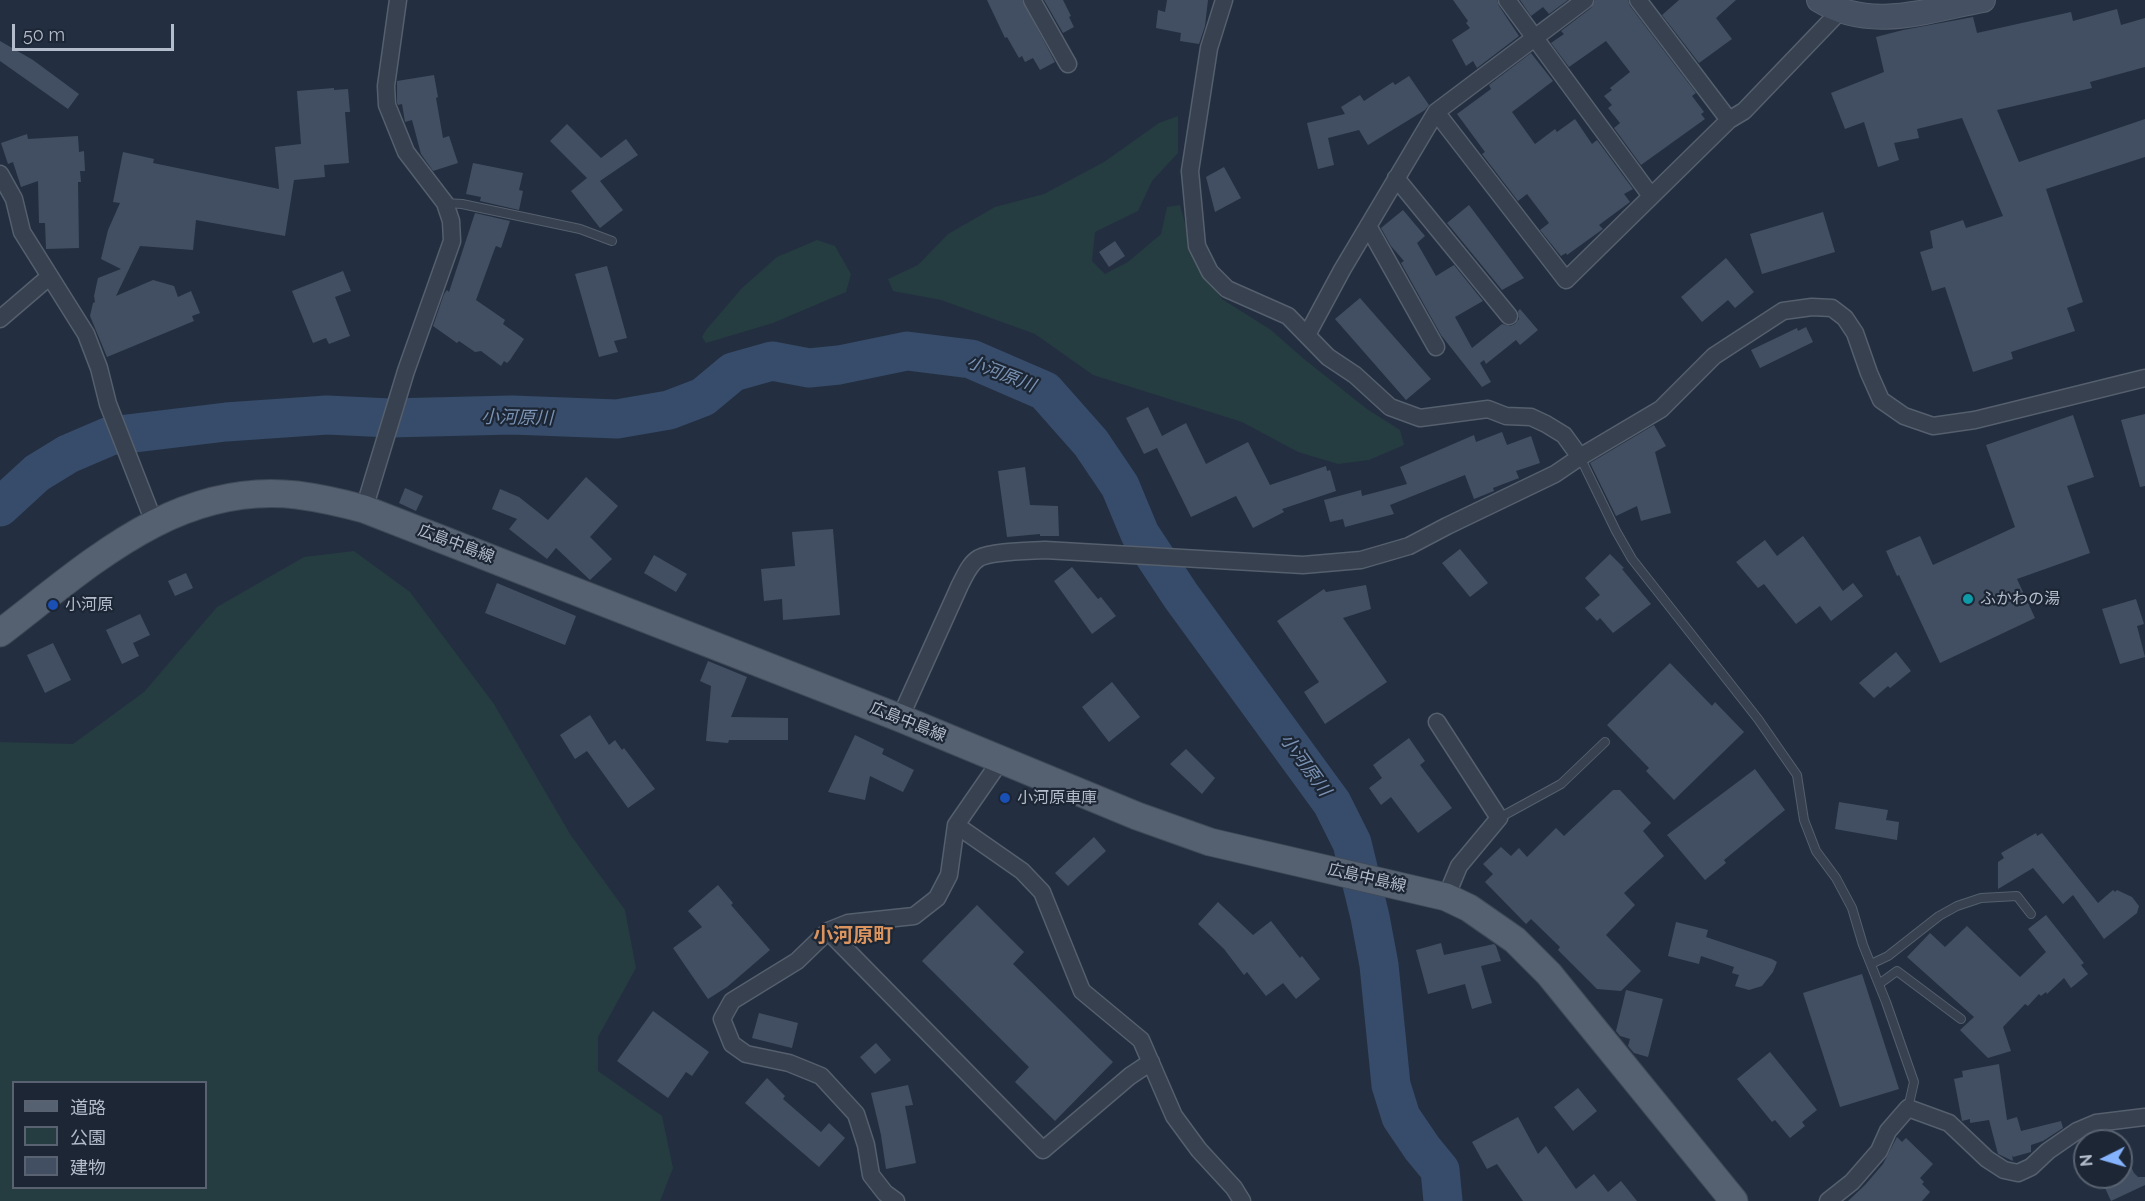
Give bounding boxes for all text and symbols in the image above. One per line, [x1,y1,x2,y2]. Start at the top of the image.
scale bar [15,12,177,50]
text: 50 m [23,24,65,45]
water label: 小河原川 [964,351,1038,397]
water label: 小河原川 [481,407,553,429]
street label: 広島中島線 [415,521,497,567]
place label: ふかわの湯 [1980,589,2060,609]
marker: ふかわの湯 [1961,592,1975,606]
place label: 小河原 [65,595,113,615]
marker: 小河原 [46,598,60,612]
street label: 広島中島線 [867,698,949,746]
water label: 小河原川 [1275,730,1335,800]
place label: 小河原車庫 [1017,788,1097,808]
marker: 小河原車庫 [998,791,1012,805]
street label: 広島中島線 [1326,860,1408,896]
district label: 小河原町 [813,924,893,948]
legend [12,1081,207,1189]
text: 道路 [70,1097,106,1118]
text: 公園 [70,1127,106,1148]
north arrow [2073,1129,2133,1189]
text: N [2077,1154,2097,1167]
text: 建物 [70,1157,106,1178]

